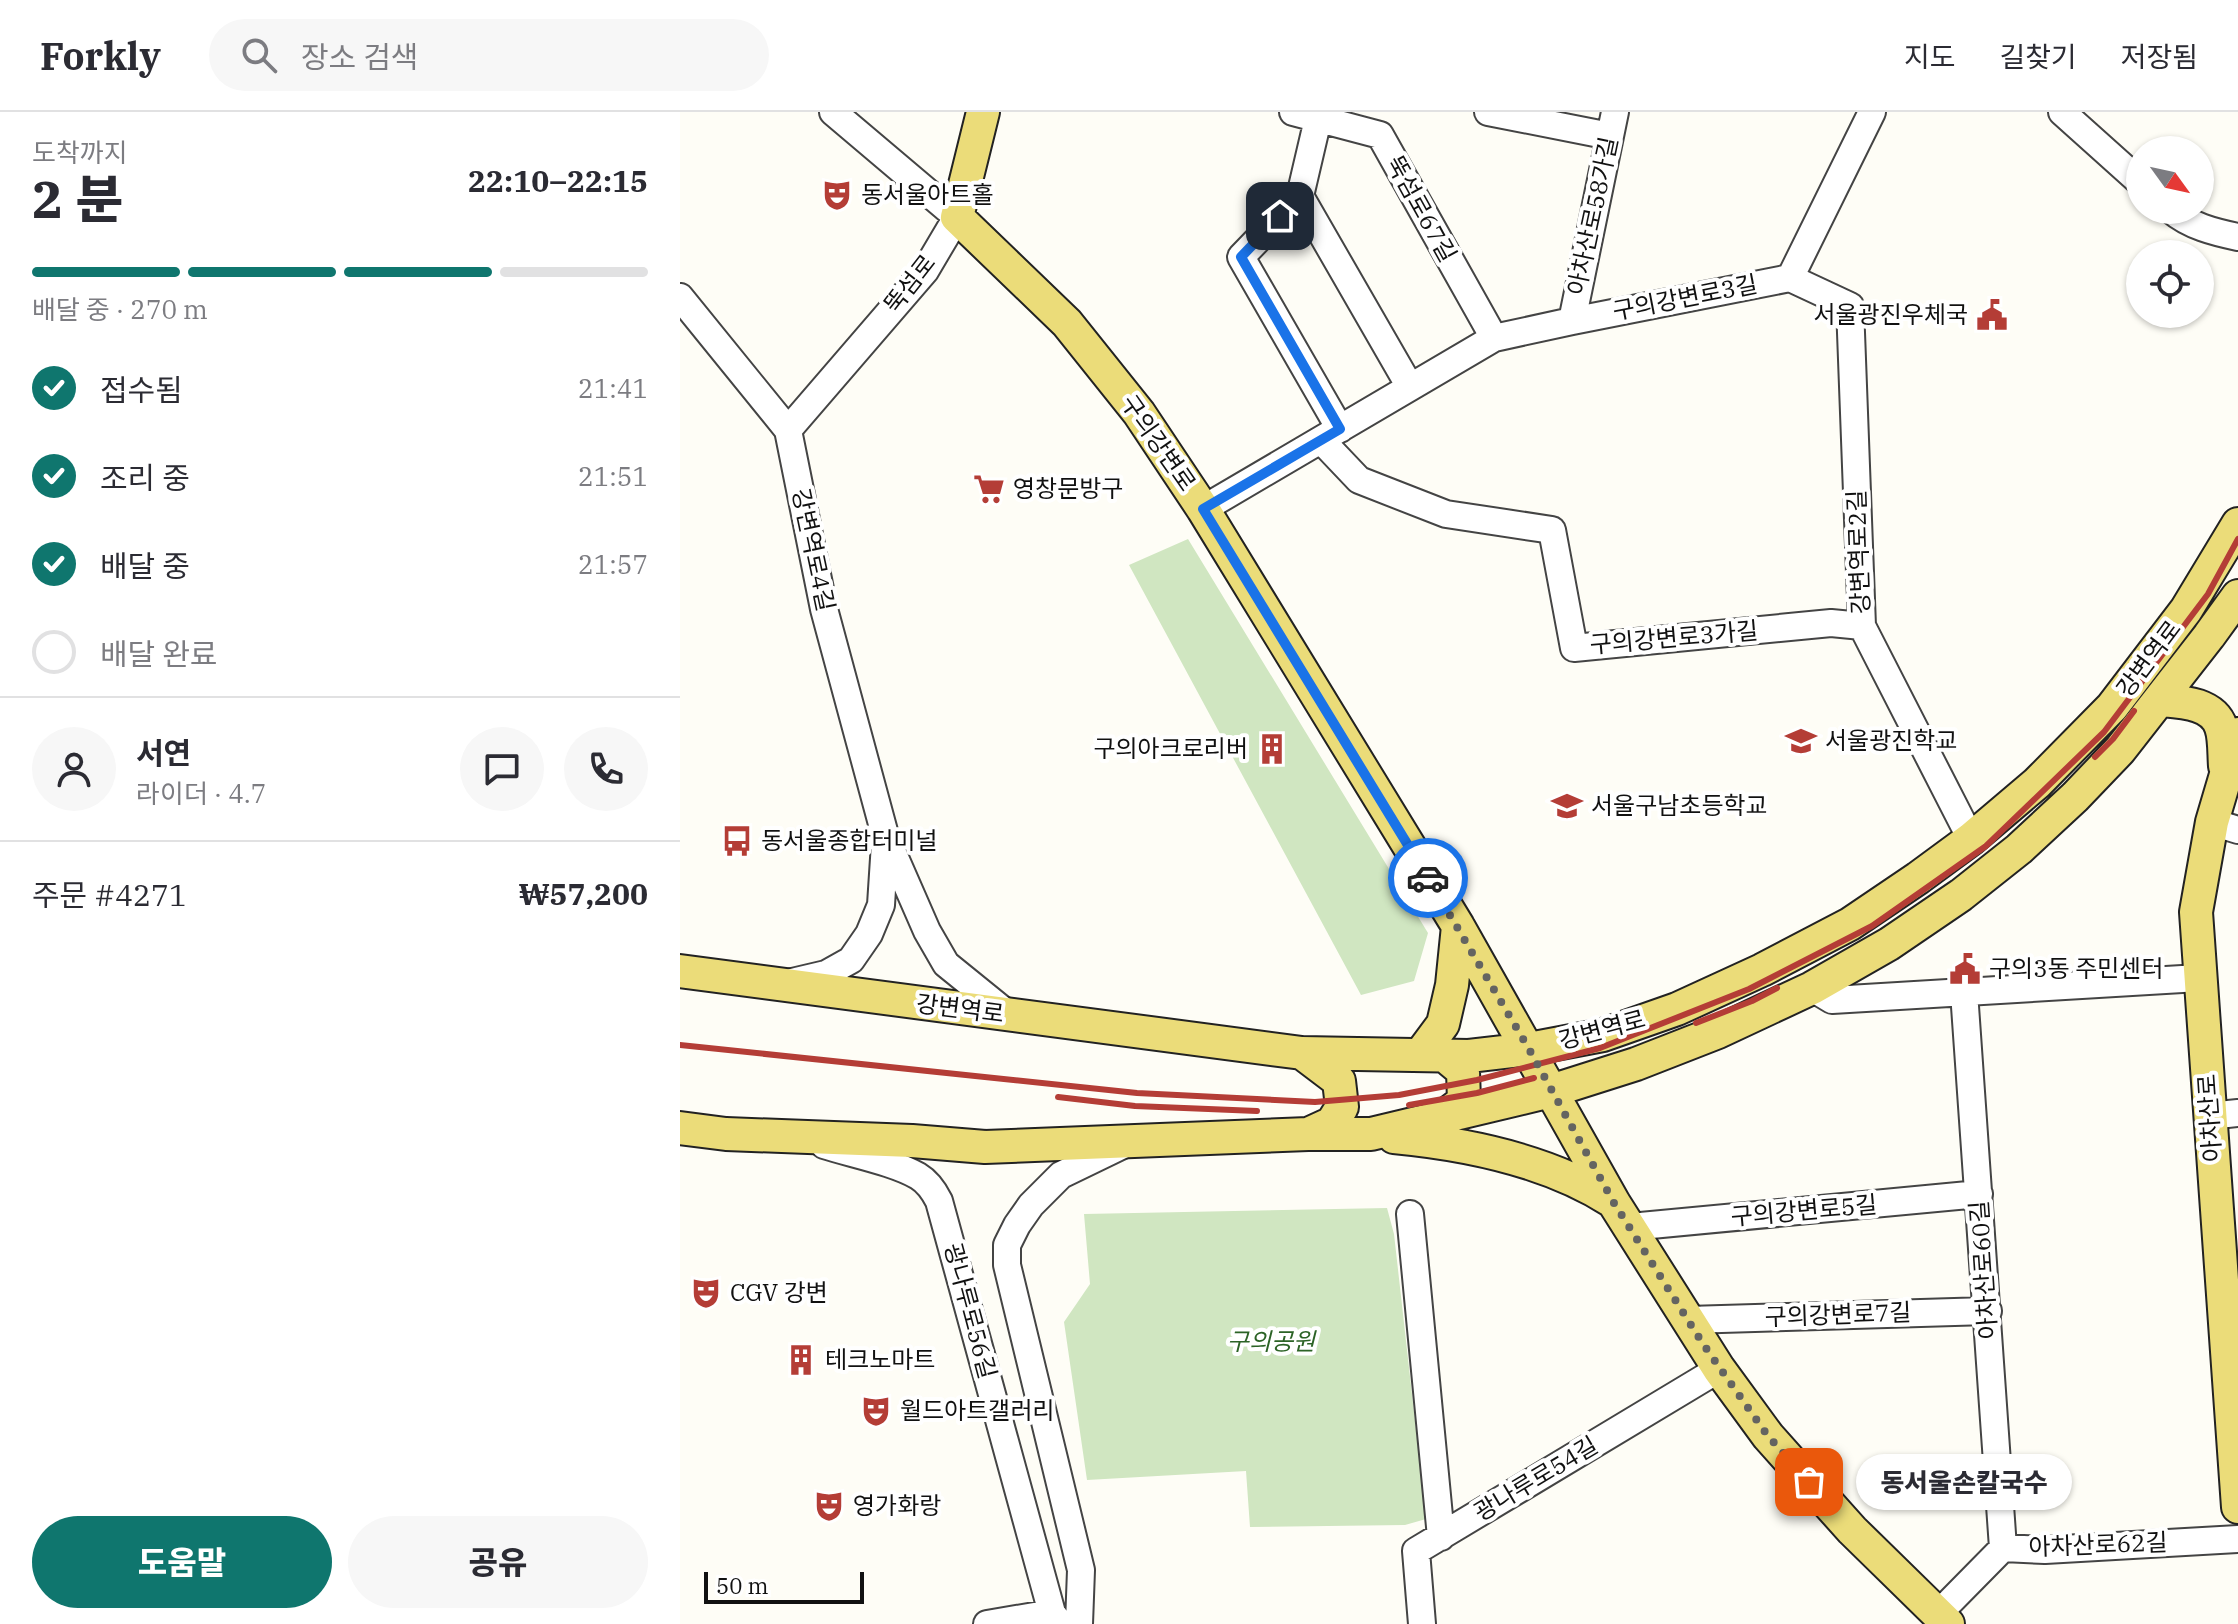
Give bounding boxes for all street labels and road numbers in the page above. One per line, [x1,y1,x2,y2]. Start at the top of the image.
street label: 아차산로58가길 [1560,134,1624,298]
street label: 뚝섬로67길 [1379,150,1464,267]
street label: 뚝섬로 [876,247,942,319]
street label: 구의강변로3길 [1610,267,1760,327]
street label: 구의강변로 [1114,388,1204,497]
street label: 강변역로4길 [785,485,843,614]
street label: 강변역로2길 [1840,489,1876,615]
street label: 강변역로 [2109,613,2188,703]
street label: 구의강변로3가길 [1588,614,1759,660]
street label: 강변역로 [914,987,1006,1029]
street label: 강변역로 [1555,1002,1649,1056]
street label: 아차산로 [2190,1073,2228,1163]
street label: 구의강변로5길 [1729,1188,1878,1232]
street label: 아차산로60길 [1962,1200,2004,1341]
street label: 광나루로56길 [937,1239,1004,1382]
street label: 구의강변로7길 [1764,1295,1912,1333]
street label: 광나루로54길 [1468,1429,1603,1528]
street label: 아차산로62길 [2028,1526,2168,1562]

